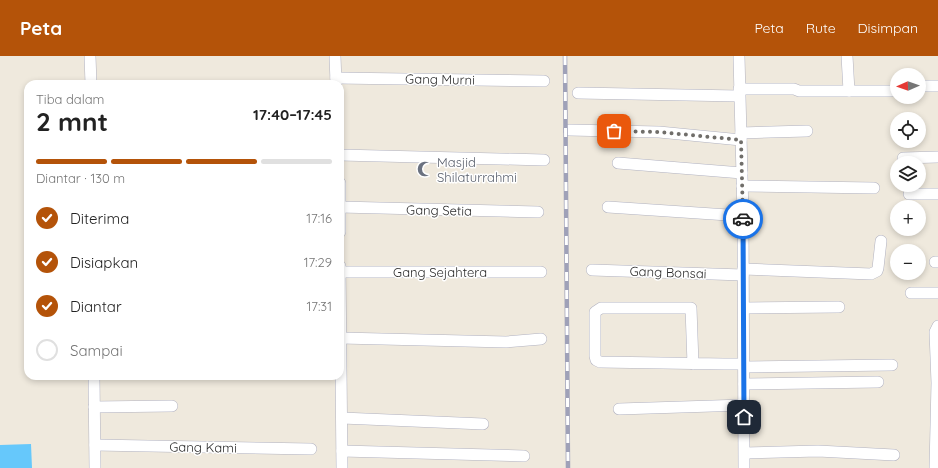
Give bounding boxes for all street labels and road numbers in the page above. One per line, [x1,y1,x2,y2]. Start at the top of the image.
street label: Gang Murni [405,70,475,88]
street label: Gang Setia [406,201,472,219]
street label: Gang Bonsai [629,263,707,281]
street label: Gang Sejahtera [393,264,487,280]
street label: Gang Kami [169,438,237,456]

